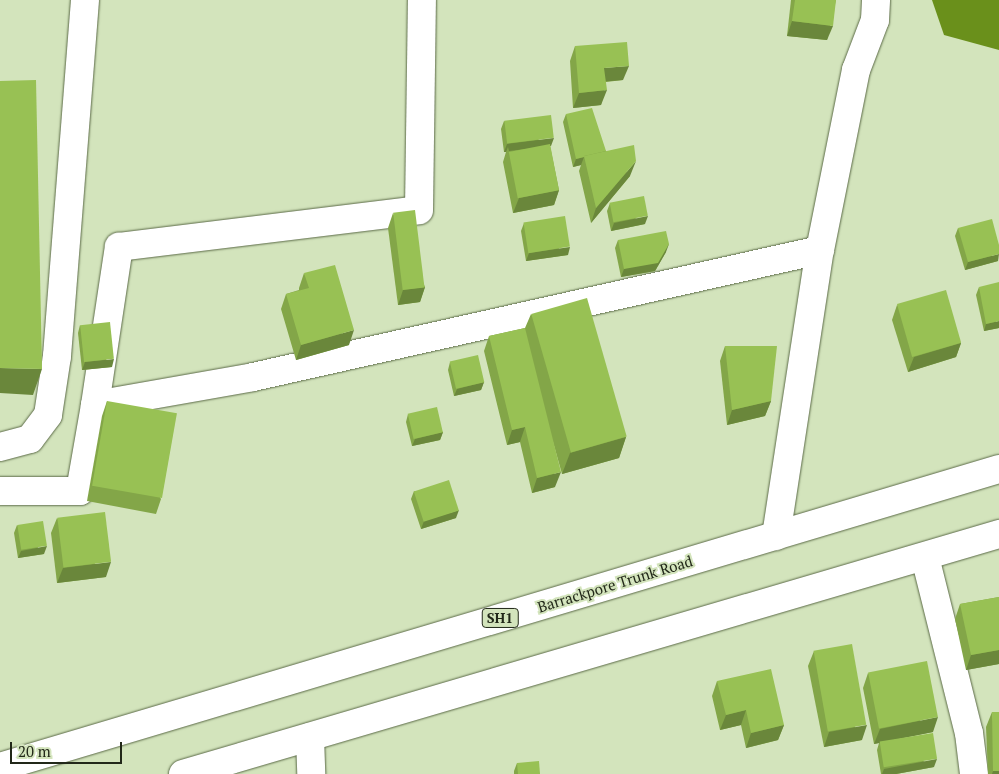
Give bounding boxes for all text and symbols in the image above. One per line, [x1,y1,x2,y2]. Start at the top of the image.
street label: Barrackpore Trunk Road [535,552,695,616]
road number: SH1 [481,606,519,630]
scale bar [12,732,125,764]
text: 20 m [18,741,51,761]

